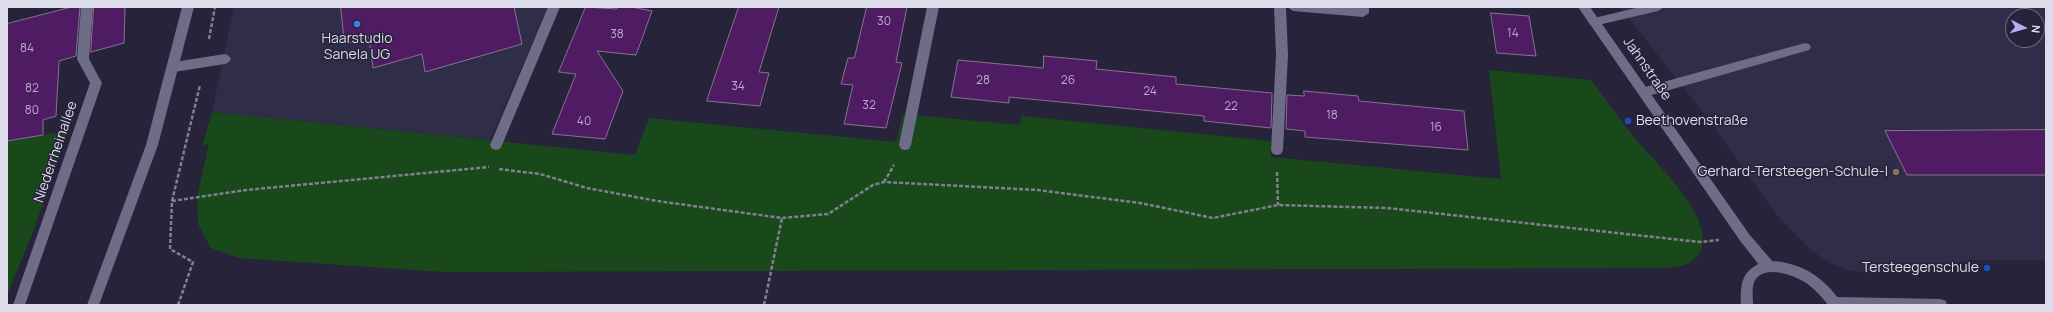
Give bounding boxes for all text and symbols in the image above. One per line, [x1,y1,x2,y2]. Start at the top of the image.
north arrow [2005,8,2045,48]
house number: 30 [877,15,891,29]
marker: Haarstudio Sanela UG [352,19,362,29]
text: N [2029,24,2044,34]
house number: 14 [1507,27,1519,41]
house number: 38 [610,28,624,42]
place label: Haarstudio Sanela UG [321,31,393,64]
street label: Jahnstraße [1619,34,1675,104]
house number: 84 [20,42,34,56]
house number: 28 [976,74,990,88]
house number: 26 [1061,74,1075,88]
house number: 34 [731,80,745,94]
house number: 82 [25,82,39,96]
house number: 24 [1143,85,1157,99]
street label: Niederrheinallee [31,99,81,205]
house number: 32 [862,99,876,113]
house number: 22 [1224,100,1238,114]
house number: 80 [25,104,39,118]
house number: 18 [1326,109,1338,123]
place label: Beethovenstraße [1636,113,1748,129]
house number: 40 [577,115,591,129]
marker: Beethovenstraße [1623,116,1633,126]
house number: 16 [1430,121,1442,135]
place label: Gerhard-Tersteegen-Schule-I [1698,164,1888,180]
marker: Gerhard-Tersteegen-Schule-I [1891,167,1901,177]
place label: Tersteegenschule [1862,260,1979,276]
marker: Tersteegenschule [1982,263,1992,273]

